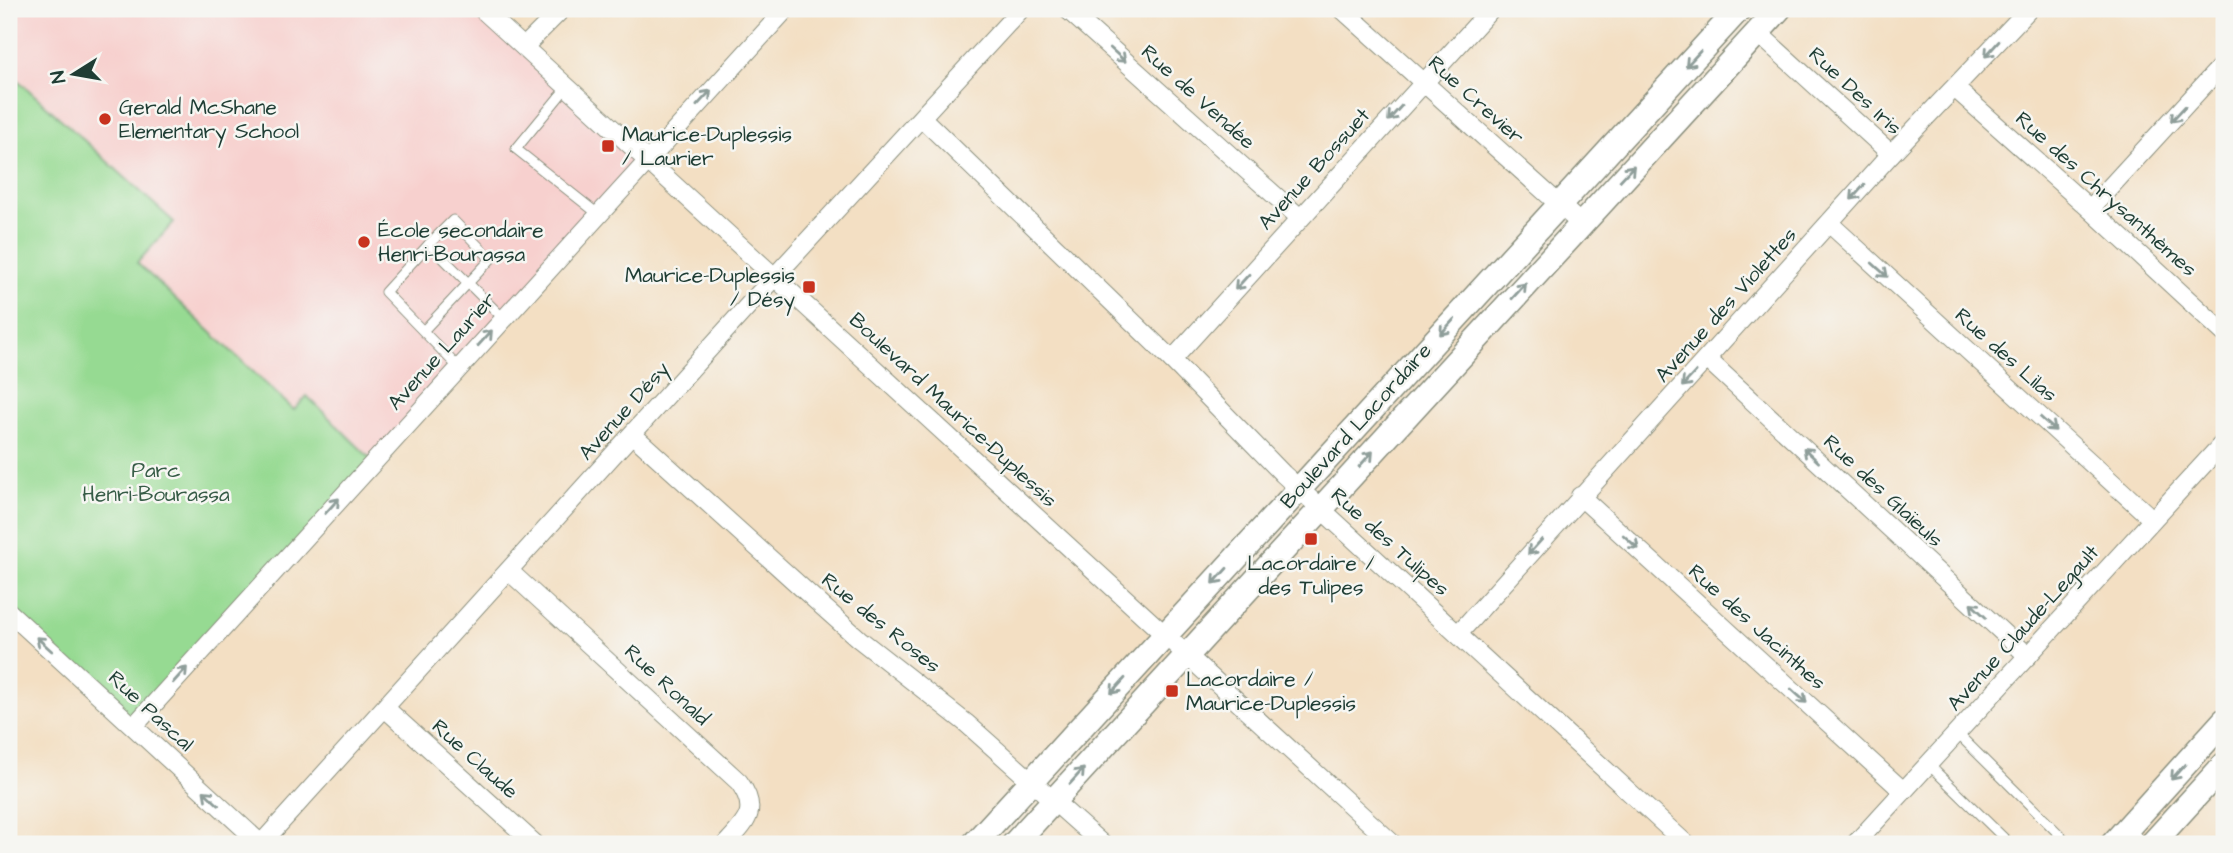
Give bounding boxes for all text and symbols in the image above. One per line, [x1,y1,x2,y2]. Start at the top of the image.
north arrow [38,38,108,108]
street label: Rue de Vendée [1135,38,1261,156]
street label: Rue Des Iris [1802,40,1908,142]
one-way arrow [1984,40,2001,57]
one-way arrow [1109,46,1126,63]
street label: Rue Crevier [1422,49,1531,151]
one-way arrow [1684,50,1701,67]
text: N [44,68,73,85]
one-way arrow [696,90,713,107]
place label: Gerald McShane Elementary School [119,93,299,148]
street label: Avenue Bossuet [1251,101,1377,236]
one-way arrow [1387,104,1403,122]
street label: Rue des Chrysanthèmes [2008,105,2203,285]
one-way arrow [2170,105,2186,123]
marker: Gerald McShane Elementary School [97,111,113,127]
place label: Maurice-Duplessis / Laurier [622,120,792,173]
marker: Maurice-Duplessis / Laurier [600,138,616,154]
one-way arrow [1619,165,1636,182]
one-way arrow [1850,183,1866,201]
place label: École secondaire Henri-Bourassa [378,216,544,269]
street label: Avenue des Violettes [1649,221,1803,389]
marker: École secondaire Henri-Bourassa [356,234,372,250]
place label: Maurice-Duplessis / Désy [625,261,795,316]
one-way arrow [1871,262,1889,278]
one-way arrow [1234,273,1250,291]
marker: Maurice-Duplessis / Désy [801,279,817,295]
one-way arrow [1511,283,1528,300]
street label: Avenue Laurier [381,285,503,417]
street label: Rue des Lilas [1948,301,2064,409]
street label: Boulevard Maurice-Duplessis [842,306,1063,515]
one-way arrow [1438,318,1455,335]
one-way arrow [477,329,493,347]
street label: Boulevard Lacordaire [1274,337,1438,515]
street label: Avenue Désy [572,355,678,468]
one-way arrow [1681,370,1697,388]
one-way arrow [2039,415,2056,432]
street label: Rue des Glaïeuls [1817,428,1949,554]
one-way arrow [1803,447,1820,464]
one-way arrow [1358,450,1374,468]
park label: Parc Henri-Bourassa [82,456,230,509]
street label: Rue des Tulipes [1324,481,1456,604]
one-way arrow [324,497,340,515]
marker: Lacordaire / des Tulipes [1303,531,1319,547]
one-way arrow [1622,534,1640,550]
one-way arrow [1528,537,1544,555]
street label: Avenue Claude-Legault [1940,538,2107,719]
place label: Lacordaire / des Tulipes [1247,549,1375,603]
street label: Rue des Jacinthes [1682,557,1832,697]
street label: Rue des Roses [815,566,947,680]
one-way arrow [1212,567,1228,585]
one-way arrow [1970,601,1987,618]
one-way arrow [35,636,53,652]
street label: Rue Ronald [618,638,716,732]
street label: Rue Pascal [102,664,200,758]
place label: Lacordaire / Maurice-Duplessis [1186,665,1356,719]
one-way arrow [171,667,188,684]
one-way arrow [1110,677,1127,694]
marker: Lacordaire / Maurice-Duplessis [1164,683,1180,699]
one-way arrow [1789,687,1807,703]
street label: Rue Claude [426,712,524,806]
one-way arrow [2170,763,2187,780]
one-way arrow [1069,767,1085,785]
one-way arrow [203,789,220,806]

